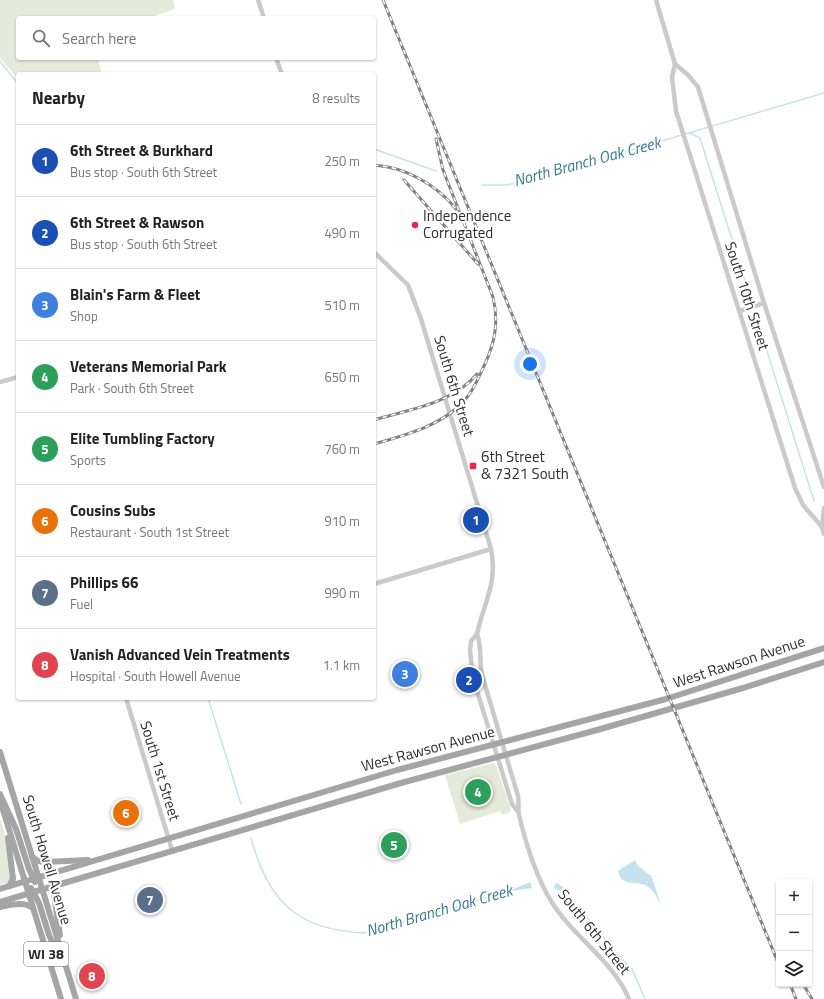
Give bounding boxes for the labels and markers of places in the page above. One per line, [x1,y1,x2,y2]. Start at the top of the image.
place label: Independence Corrugated [423,204,511,244]
marker: Independence Corrugated [410,220,420,230]
place label: 6th Street & 7321 South [481,445,569,485]
marker: 6th Street & 7321 South [468,461,478,471]
pin: 1 [463,505,489,535]
pin: 3 [392,659,418,689]
pin: 2 [456,665,482,695]
pin: 4 [465,777,491,807]
pin: 6 [113,798,139,828]
pin: 5 [381,830,407,860]
pin: 7 [137,885,163,915]
pin: 8 [79,961,105,991]

